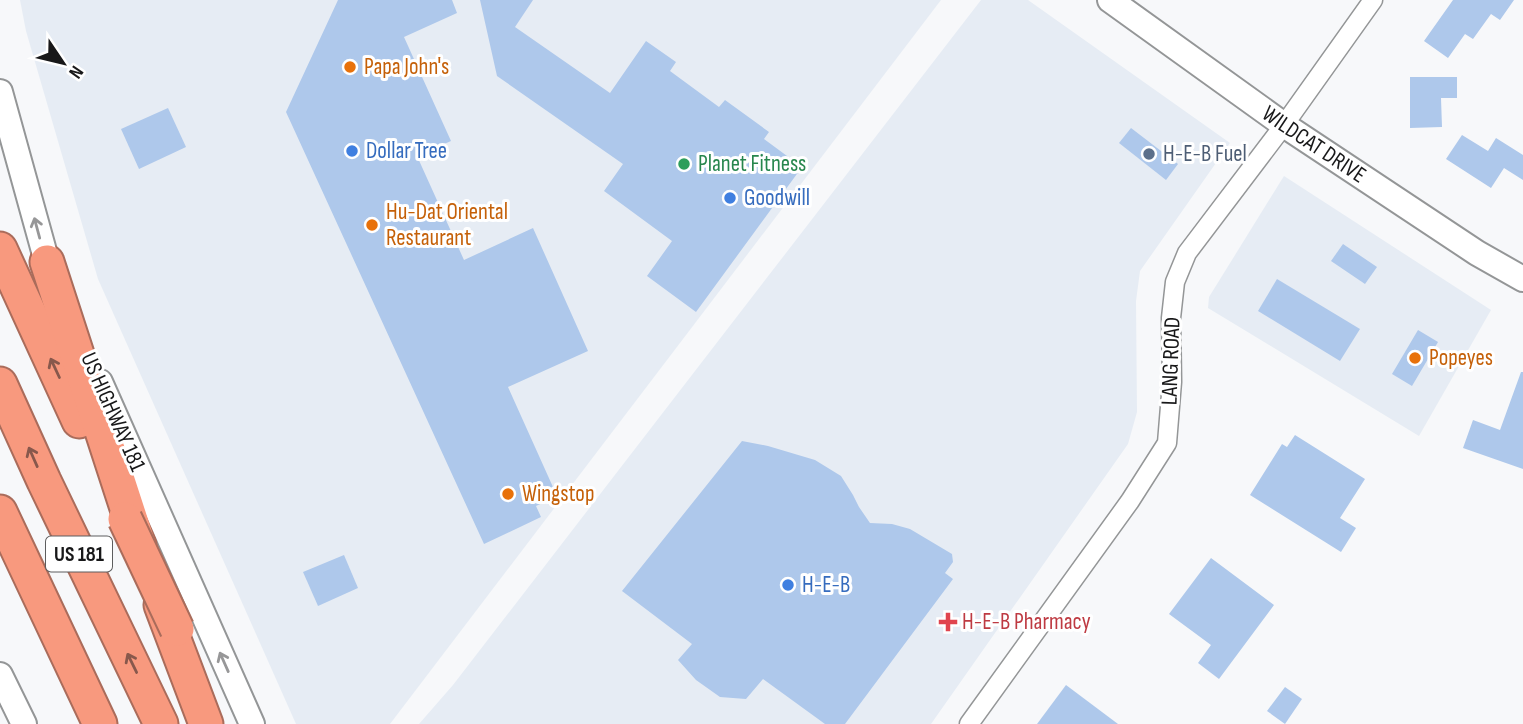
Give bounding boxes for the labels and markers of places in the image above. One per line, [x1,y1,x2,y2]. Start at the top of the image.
place label: Papa John's [364,53,449,81]
marker: Papa John's [342,59,358,75]
place label: Dollar Tree [366,137,447,165]
place label: H-E-B Fuel [1163,140,1247,168]
marker: Dollar Tree [344,143,360,159]
marker: H-E-B Fuel [1141,146,1157,162]
place label: Planet Fitness [698,150,806,178]
marker: Planet Fitness [676,156,692,172]
place label: Goodwill [744,184,810,212]
marker: Goodwill [722,190,738,206]
place label: Hu-Dat Oriental Restaurant [386,198,508,252]
marker: Hu-Dat Oriental Restaurant [364,217,380,233]
place label: Popeyes [1429,344,1493,372]
marker: Popeyes [1407,350,1423,366]
place label: Wingstop [522,480,594,508]
marker: Wingstop [500,486,516,502]
place label: H-E-B [802,571,850,599]
marker: H-E-B [780,577,796,593]
place label: H-E-B Pharmacy [962,608,1091,636]
marker: H-E-B Pharmacy [940,614,956,630]

